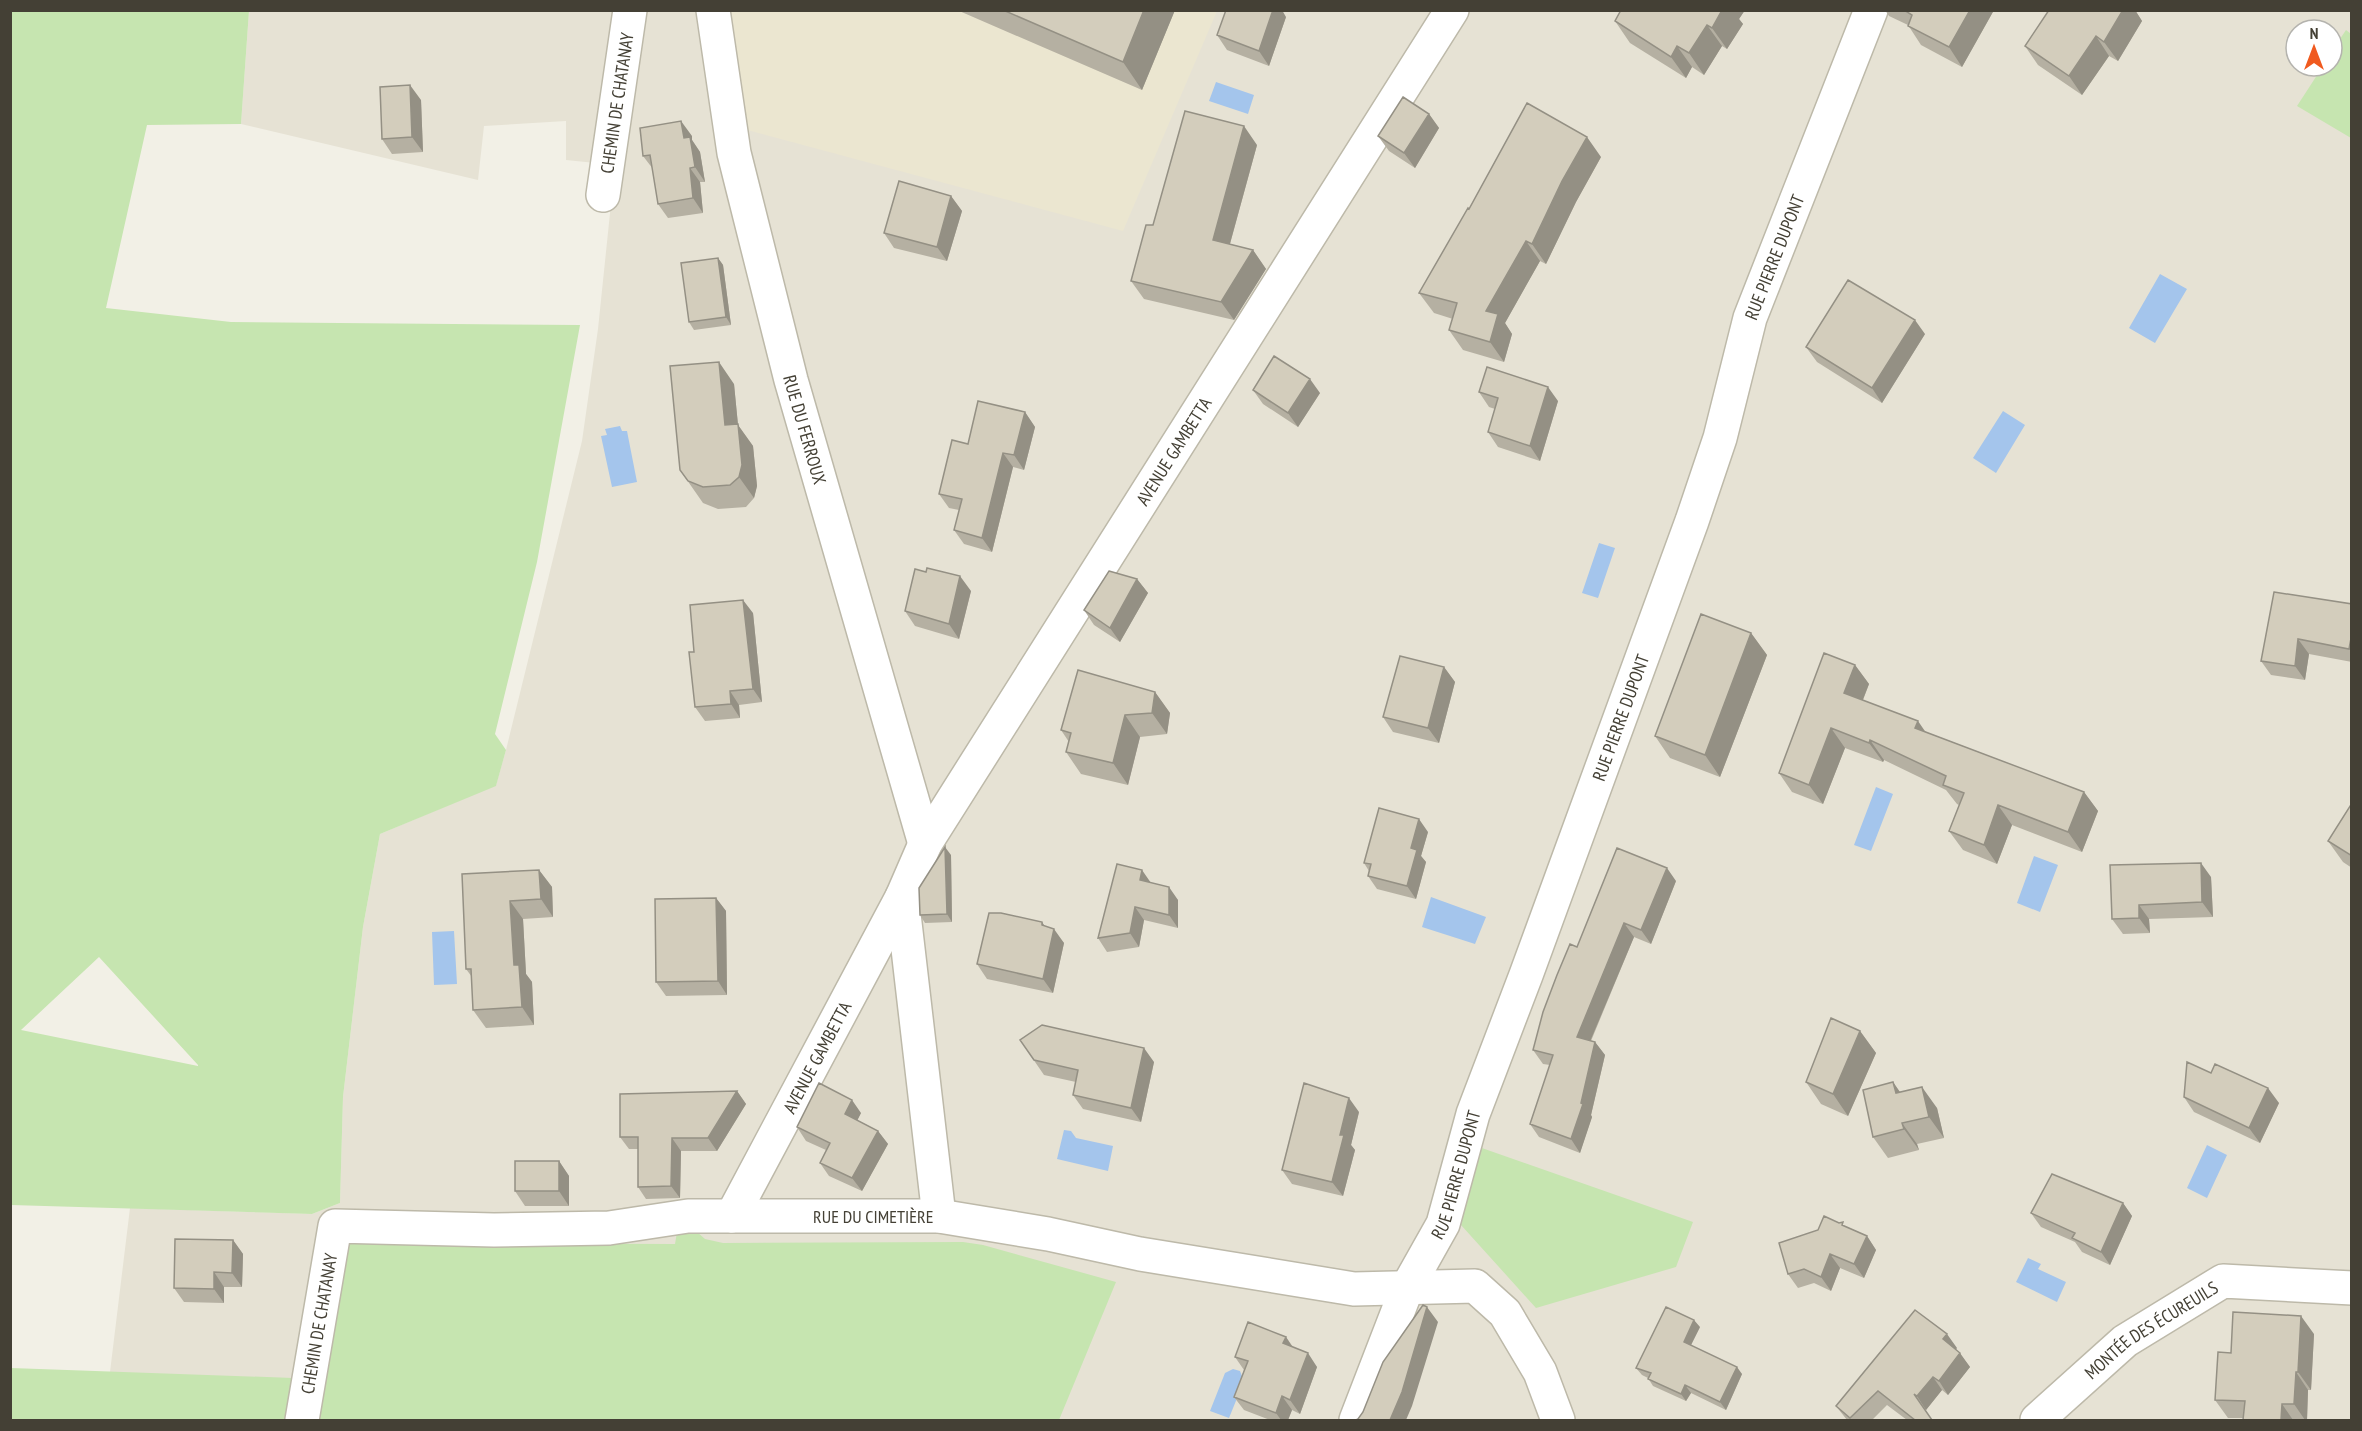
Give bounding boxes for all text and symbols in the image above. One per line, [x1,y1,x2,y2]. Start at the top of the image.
north arrow [2284,18,2344,78]
text: N [2310,23,2318,43]
street label: CHEMIN DE CHATANAY [595,30,638,175]
street label: RUE PIERRE DUPONT [1739,191,1809,323]
street label: RUE DU FERROUX [779,373,832,487]
street label: AVENUE GAMBETTA [1131,392,1216,509]
street label: RUE PIERRE DUPONT [1587,651,1654,784]
street label: AVENUE GAMBETTA [777,997,856,1117]
street label: RUE PIERRE DUPONT [1425,1108,1485,1243]
street label: RUE DU CIMETIÈRE [813,1205,933,1228]
street label: CHEMIN DE CHATANAY [295,1251,342,1395]
street label: MONTÉE DES ÉCUREUILS [2079,1275,2222,1384]

